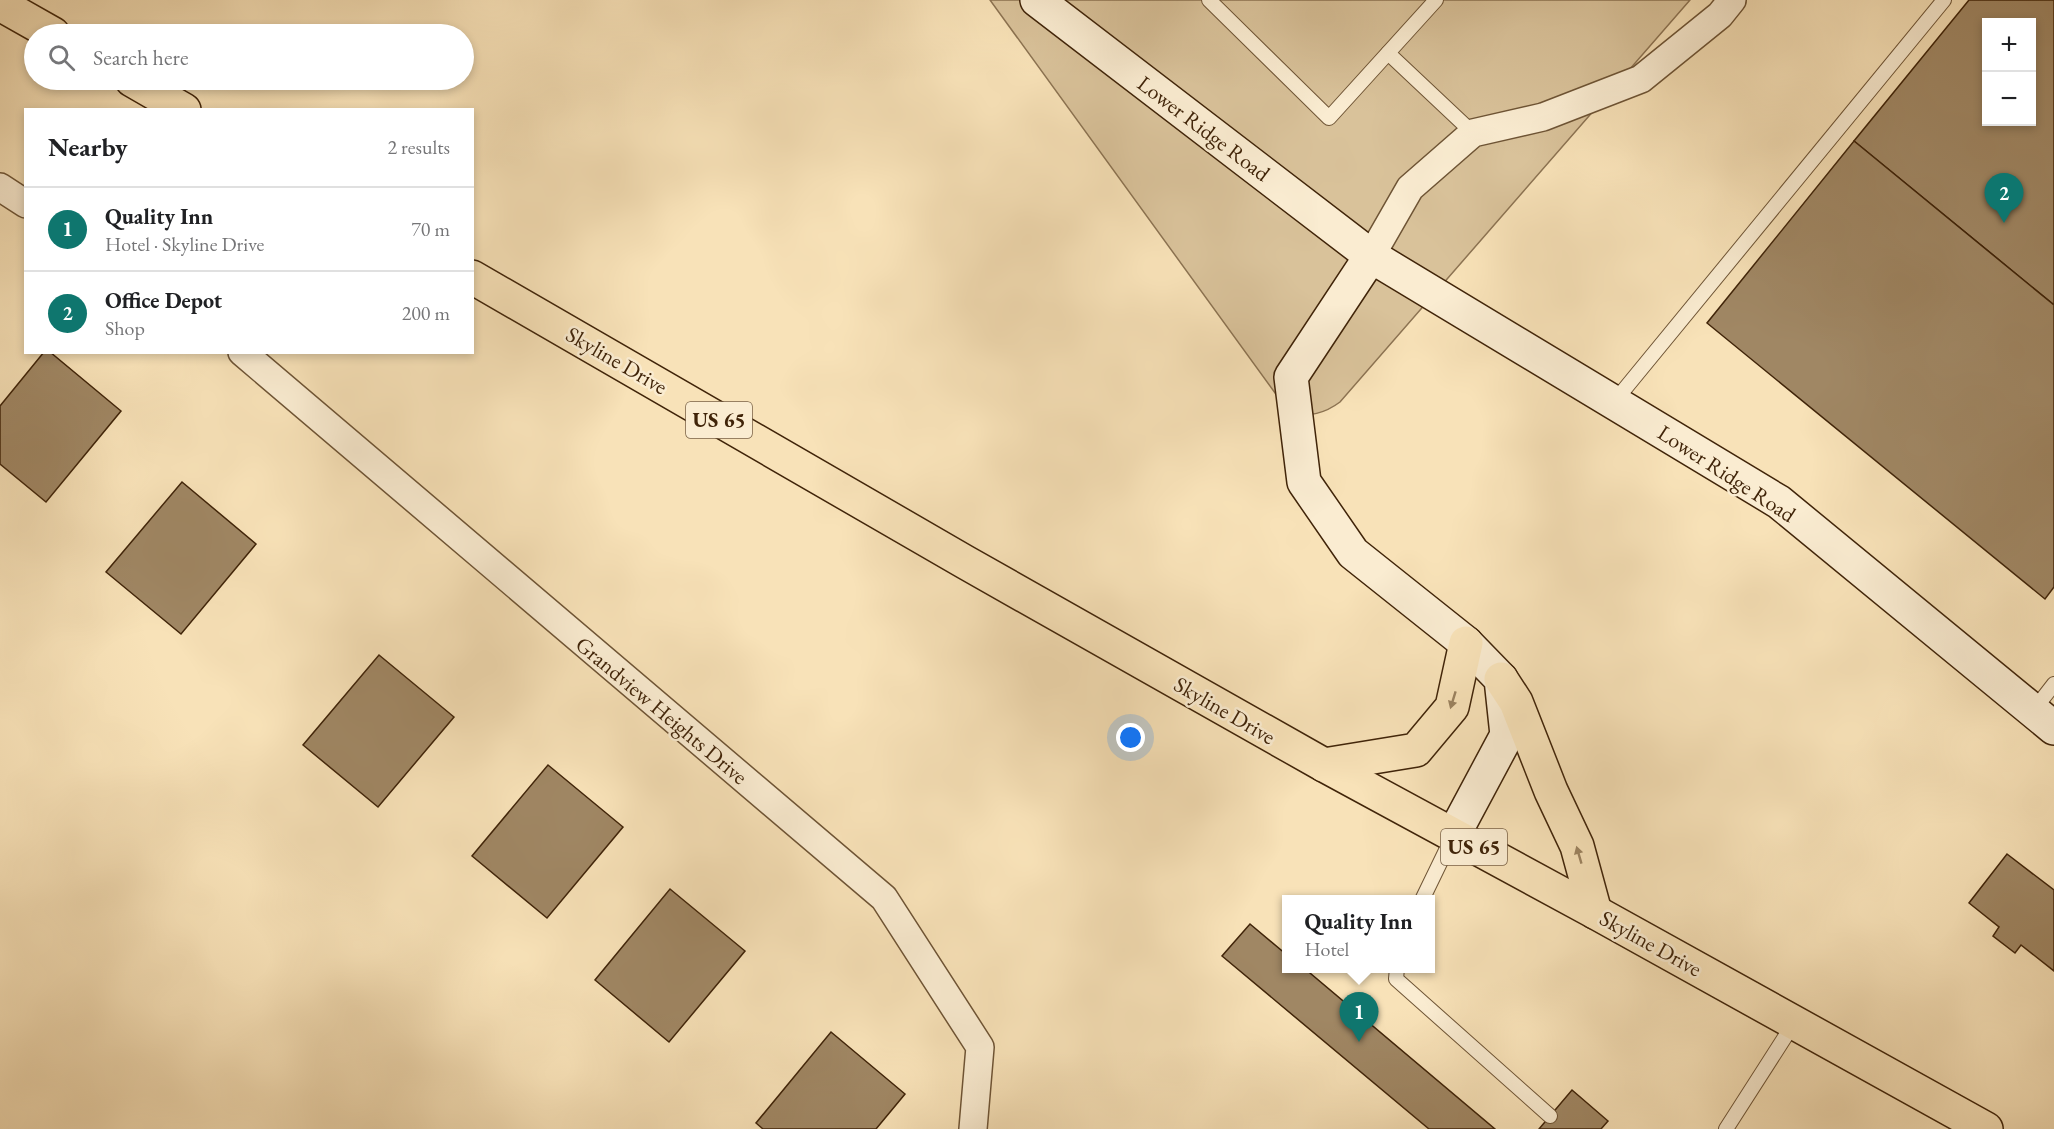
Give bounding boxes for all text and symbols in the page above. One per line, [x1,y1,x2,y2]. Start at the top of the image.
map controls [1982,18,2036,126]
button: + [1982,18,2036,72]
search box [24,24,474,90]
icon: search [45,41,78,74]
text: Search here [93,43,188,72]
street label: Lower Ridge Road [1131,69,1277,188]
button: − [1982,72,2036,126]
text: Nearby [48,130,128,164]
text: 2 results [387,134,450,160]
pin: 2 [1984,174,2024,223]
text: Quality Inn [105,202,213,231]
text: 1 [62,216,73,242]
text: 70 m [411,216,450,242]
text: Hotel · Skyline Drive [105,231,264,257]
text: Office Depot [105,286,222,315]
text: 2 [62,300,73,326]
text: 200 m [402,300,450,326]
text: Shop [105,315,145,341]
street label: Skyline Drive [561,320,673,401]
road number: US 65 [686,402,752,438]
street label: Lower Ridge Road [1652,418,1802,529]
street label: Grandview Heights Drive [570,630,754,791]
street label: Skyline Drive [1169,670,1281,751]
one-way arrow [1448,691,1457,709]
your location [1116,723,1145,752]
road number: US 65 [1441,829,1507,865]
one-way arrow [1574,846,1584,865]
popup [1282,895,1435,973]
street label: Skyline Drive [1595,903,1707,984]
text: Quality Inn [1304,907,1413,936]
text: Hotel [1304,936,1349,962]
pin: 1 [1340,992,1378,1042]

